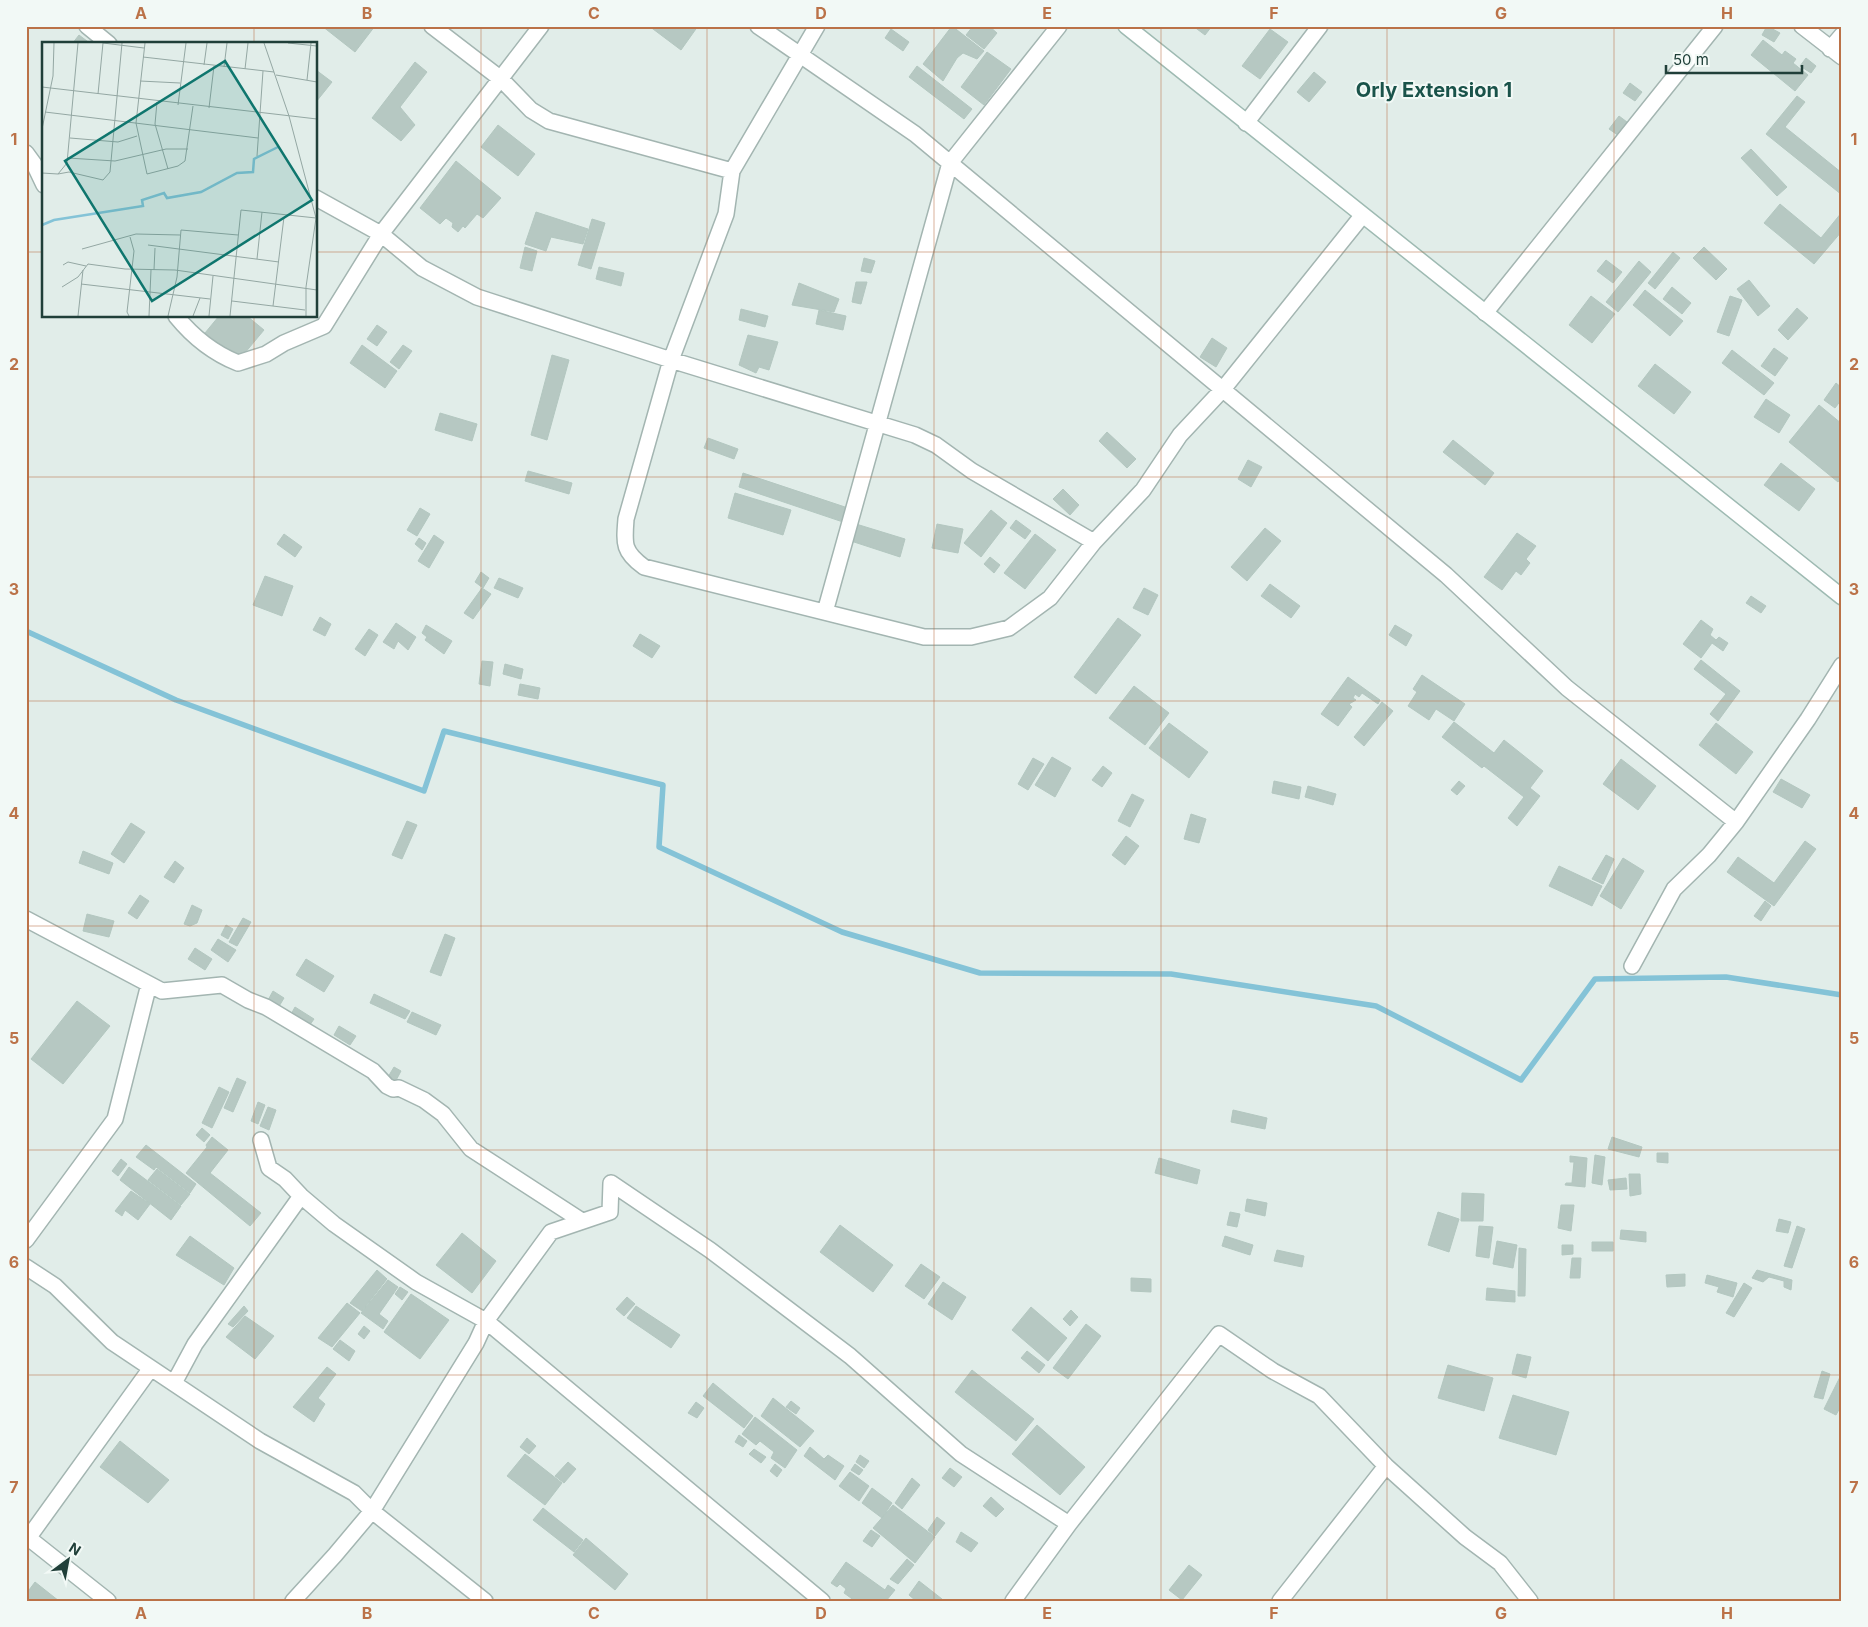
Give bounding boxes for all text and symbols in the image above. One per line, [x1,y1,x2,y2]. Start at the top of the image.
text: A [135,3,147,23]
text: B [362,3,372,23]
text: C [588,3,600,23]
text: D [815,3,827,23]
text: E [1042,3,1052,23]
text: F [1269,3,1279,23]
text: G [1495,3,1507,23]
text: H [1721,3,1733,23]
inset map [42,42,318,318]
scale bar [1666,42,1802,74]
text: 50 m [1673,50,1709,69]
district label: Orly Extension 1 [1356,78,1512,102]
text: 1 [11,129,17,149]
text: 1 [1851,129,1857,149]
text: 2 [9,354,19,374]
text: 2 [1849,354,1859,374]
text: 3 [9,579,19,599]
text: 3 [1849,579,1859,599]
text: 4 [9,803,20,823]
text: 4 [1849,803,1860,823]
text: 5 [9,1028,19,1048]
text: 5 [1849,1028,1859,1048]
text: 6 [9,1252,19,1272]
text: 6 [1849,1252,1859,1272]
text: 7 [9,1477,19,1497]
text: 7 [1849,1477,1859,1497]
north arrow [42,1534,92,1584]
text: N [66,1539,84,1559]
text: A [135,1603,147,1623]
text: B [362,1603,372,1623]
text: C [588,1603,600,1623]
text: D [815,1603,827,1623]
text: E [1042,1603,1052,1623]
text: F [1269,1603,1279,1623]
text: G [1495,1603,1507,1623]
text: H [1721,1603,1733,1623]

